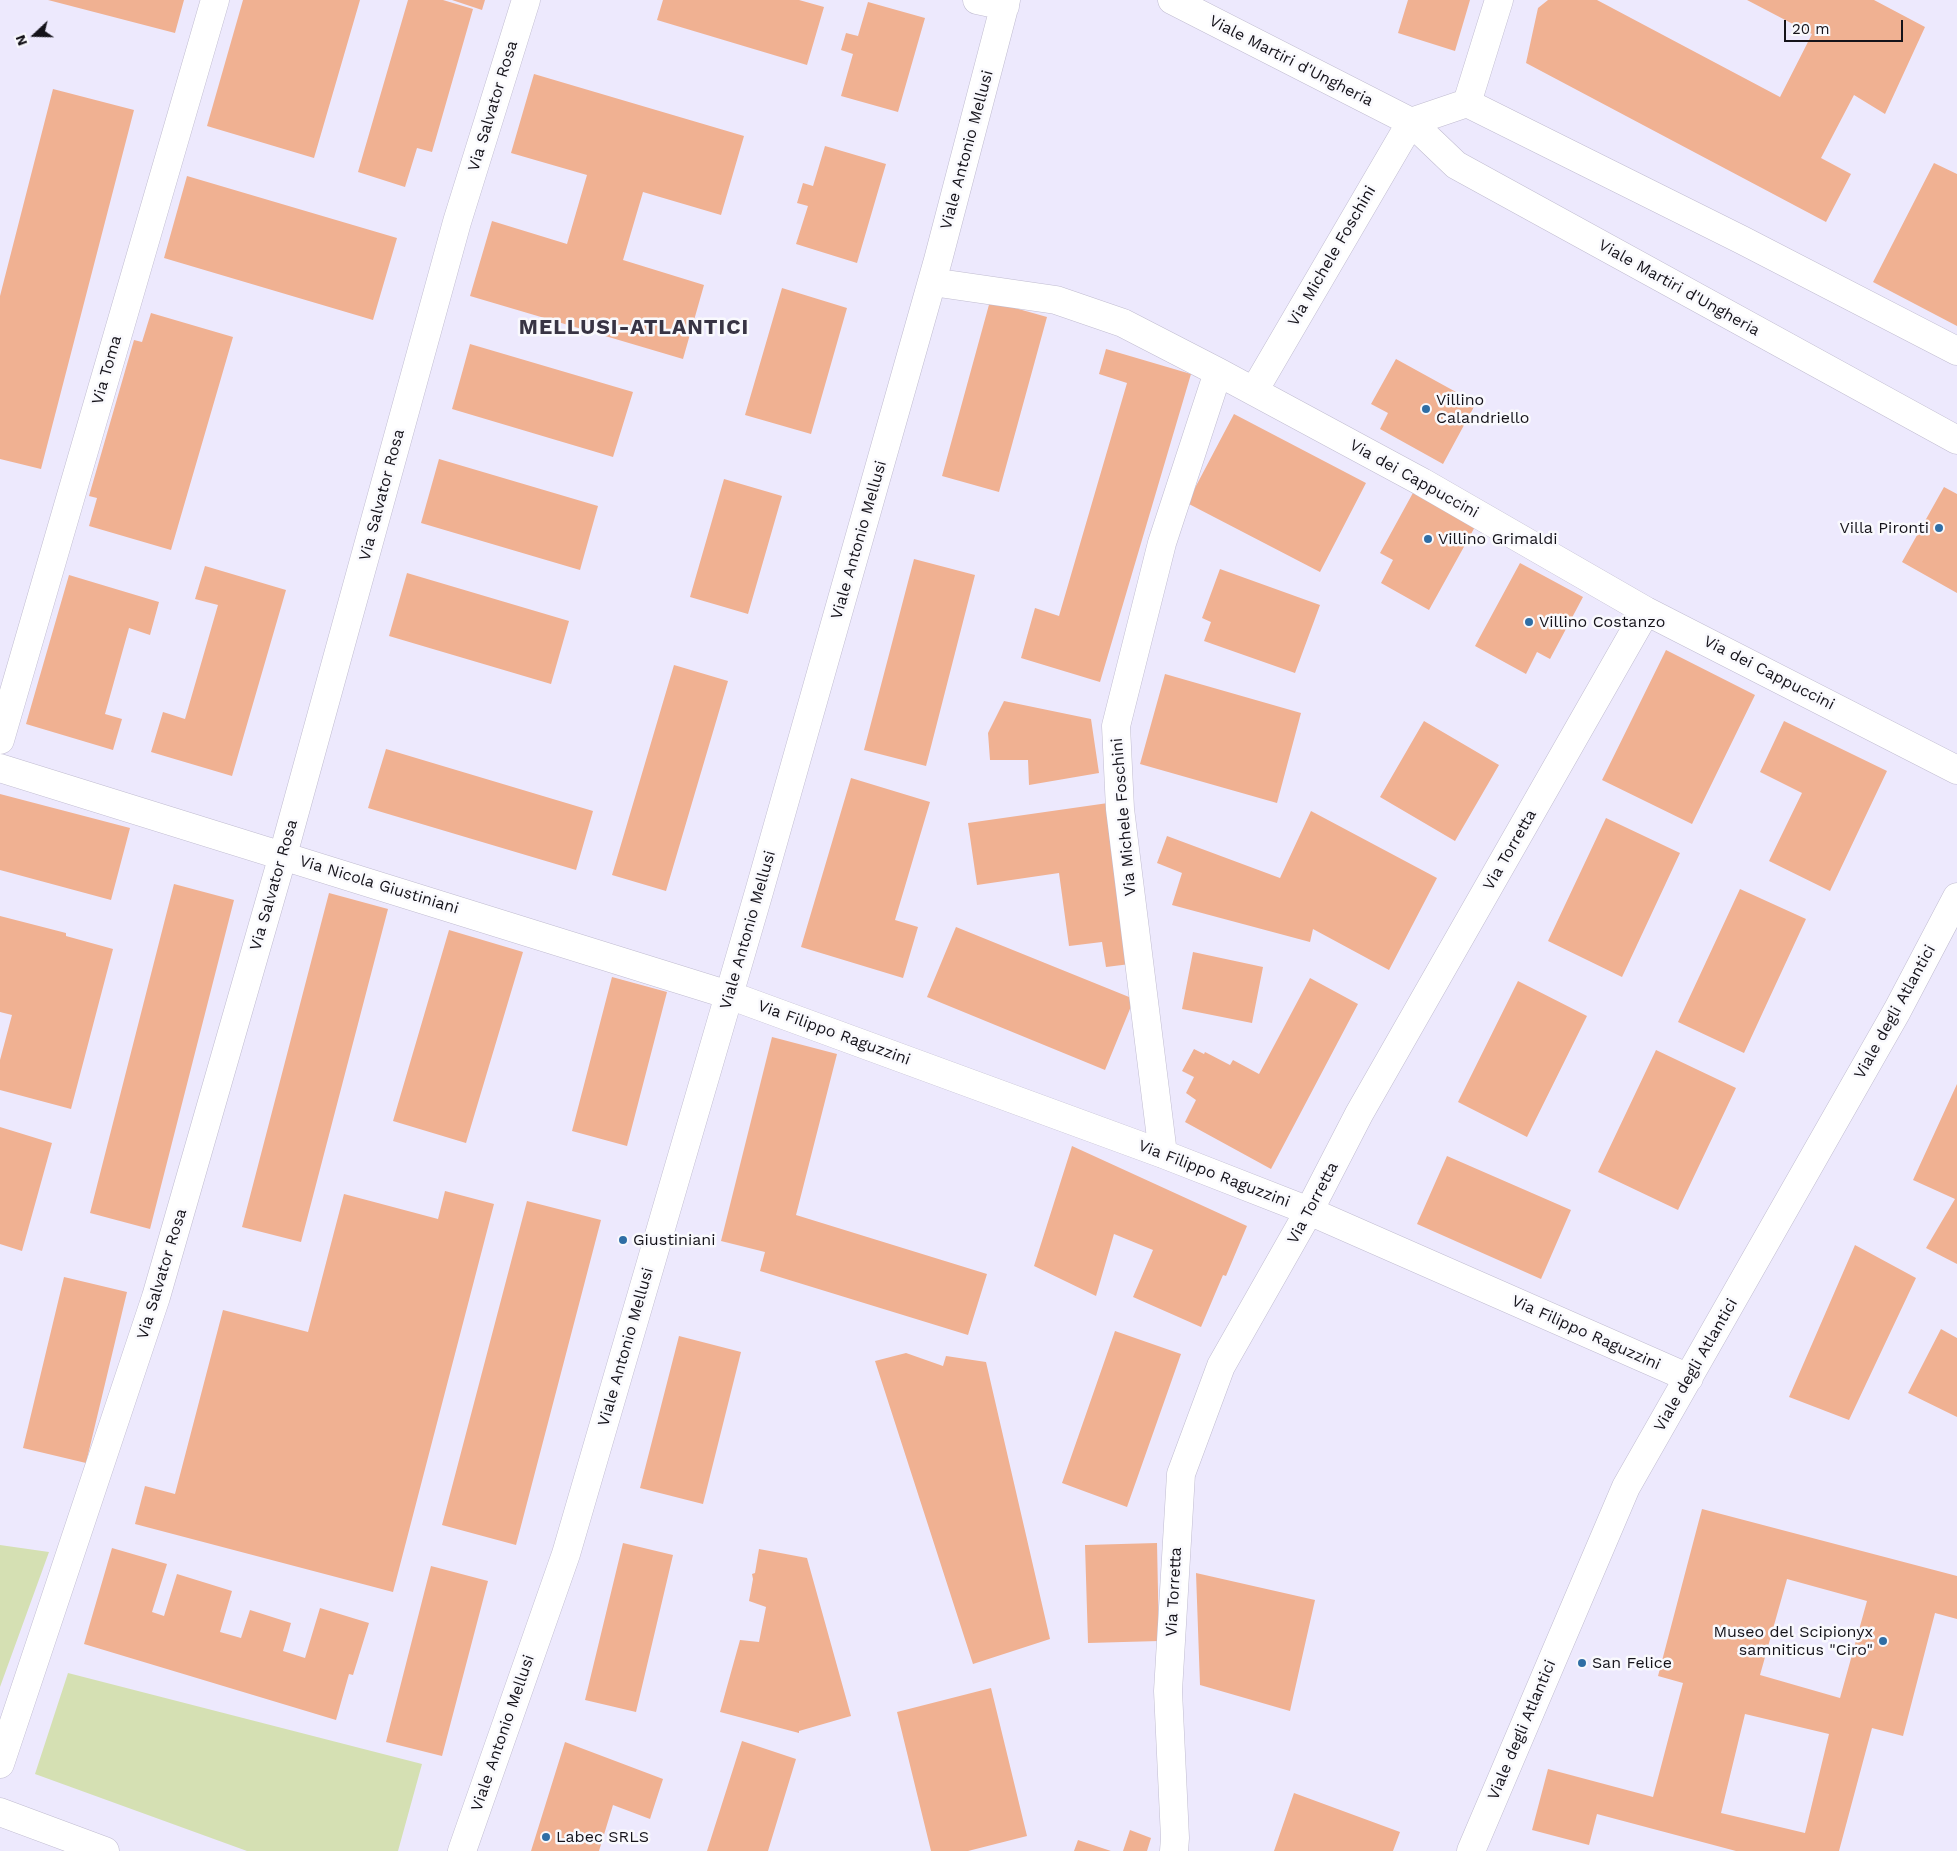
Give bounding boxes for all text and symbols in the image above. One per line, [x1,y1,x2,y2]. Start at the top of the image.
north arrow [10,10,60,60]
scale bar [1787,10,1906,42]
street label: Viale Martiri d'Ungheria [1206,11,1376,111]
text: 20 m [1792,20,1830,38]
text: N [12,33,30,48]
street label: Via Salvator Rosa [464,38,522,174]
street label: Viale Antonio Mellusi [936,68,998,232]
street label: Via Michele Foschini [1284,182,1380,330]
street label: Viale Martiri d'Ungheria [1595,236,1763,340]
district label: MELLUSI-ATLANTICI [517,315,751,341]
street label: Via Toma [88,333,126,407]
place label: Villino Calandriello [1436,390,1529,428]
marker: Villino Calandriello [1420,403,1432,415]
street label: Via Salvator Rosa [355,427,409,563]
street label: Via dei Cappuccini [1346,436,1482,522]
street label: Viale Antonio Mellusi [827,458,891,622]
place label: Villa Pironti [1839,518,1929,538]
marker: Villa Pironti [1933,522,1945,534]
place label: Villino Grimaldi [1438,529,1557,549]
marker: Villino Grimaldi [1422,533,1434,545]
place label: Villino Costanzo [1539,612,1665,632]
marker: Villino Costanzo [1523,616,1535,628]
street label: Via dei Cappuccini [1700,632,1838,714]
street label: Via Michele Foschini [1108,737,1140,897]
street label: Via Torretta [1479,806,1541,894]
street label: Via Salvator Rosa [246,817,302,953]
street label: Viale Antonio Mellusi [716,848,780,1012]
street label: Via Nicola Giustiniani [297,852,461,918]
street label: Viale degli Atlantici [1850,942,1940,1082]
street label: Via Filippo Raguzzini [755,996,913,1070]
street label: Via Filippo Raguzzini [1135,1136,1293,1212]
street label: Via Torretta [1283,1159,1343,1247]
street label: Via Salvator Rosa [133,1206,191,1342]
place label: Giustiniani [633,1230,715,1250]
marker: Giustiniani [617,1234,629,1246]
street label: Viale Antonio Mellusi [594,1265,658,1429]
street label: Via Filippo Raguzzini [1509,1291,1663,1375]
street label: Viale degli Atlantici [1650,1295,1742,1435]
street label: Via Torretta [1162,1547,1186,1637]
place label: Museo del Scipionyx samniticus "Ciro" [1713,1622,1873,1660]
marker: Museo del Scipionyx samniticus "Ciro" [1877,1635,1889,1647]
street label: Viale Antonio Mellusi [467,1652,539,1814]
place label: San Felice [1592,1653,1672,1673]
street label: Viale degli Atlantici [1484,1657,1560,1803]
marker: San Felice [1576,1657,1588,1669]
place label: Labec SRLS [556,1827,649,1847]
marker: Labec SRLS [540,1831,552,1843]

